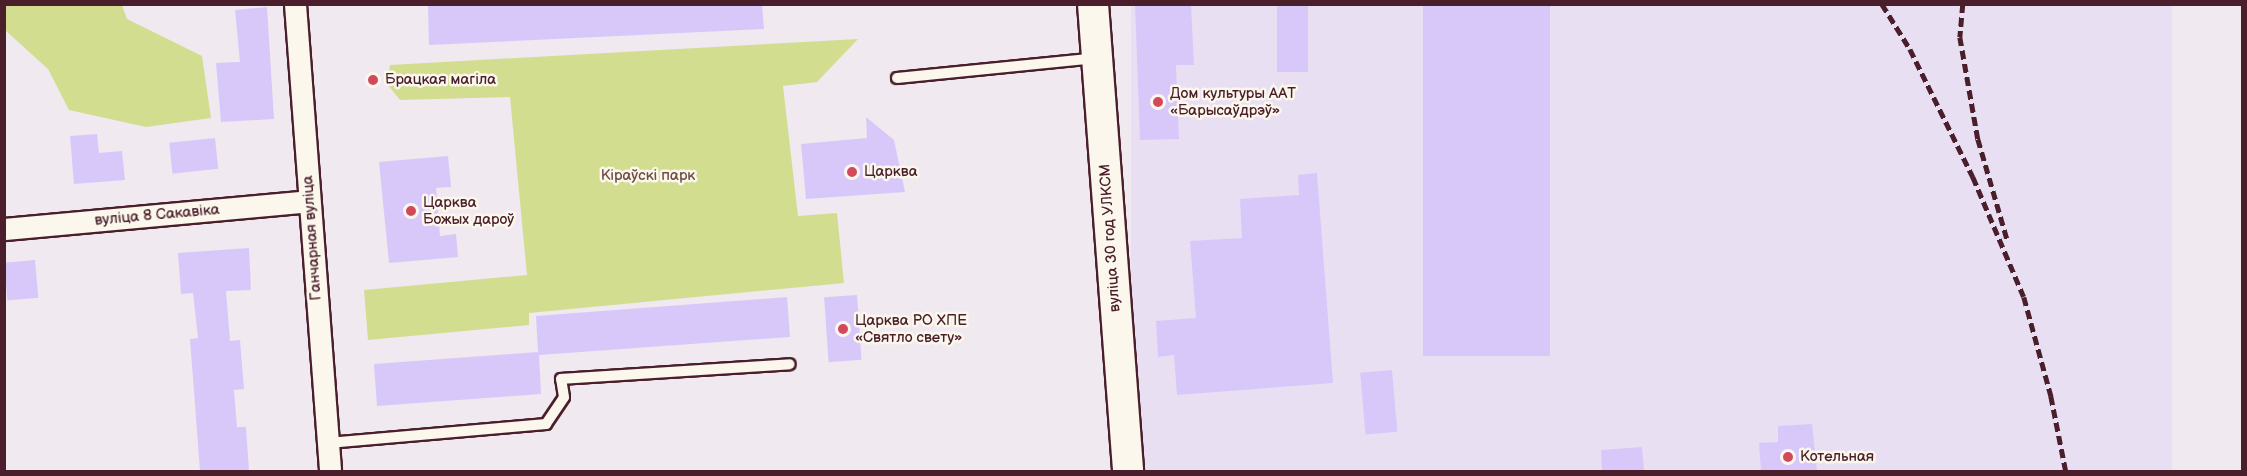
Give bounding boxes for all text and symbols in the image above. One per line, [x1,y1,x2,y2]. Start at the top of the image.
place label: Брацкая магіла [385,71,496,89]
marker: Брацкая магіла [366,73,380,87]
place label: Дом культуры ААТ «Барысаўдрэў» [1170,84,1296,119]
marker: Дом культуры ААТ «Барысаўдрэў» [1151,95,1165,109]
place label: Царква [864,163,918,181]
street label: вуліца 30 год УЛКСМ [1096,163,1124,313]
marker: Царква [845,165,859,179]
park label: Кіраўскі парк [601,167,695,185]
street label: Ганчарная вуліца [299,175,325,301]
place label: Царква Божых дароў [423,193,514,228]
street label: вуліца 8 Сакавіка [94,201,220,229]
marker: Царква Божых дароў [404,204,418,218]
place label: Царква РО ХПЕ «Святло свету» [855,311,967,346]
marker: Царква РО ХПЕ «Святло свету» [836,322,850,336]
place label: Котельная [1800,448,1874,466]
marker: Котельная [1781,450,1795,464]

